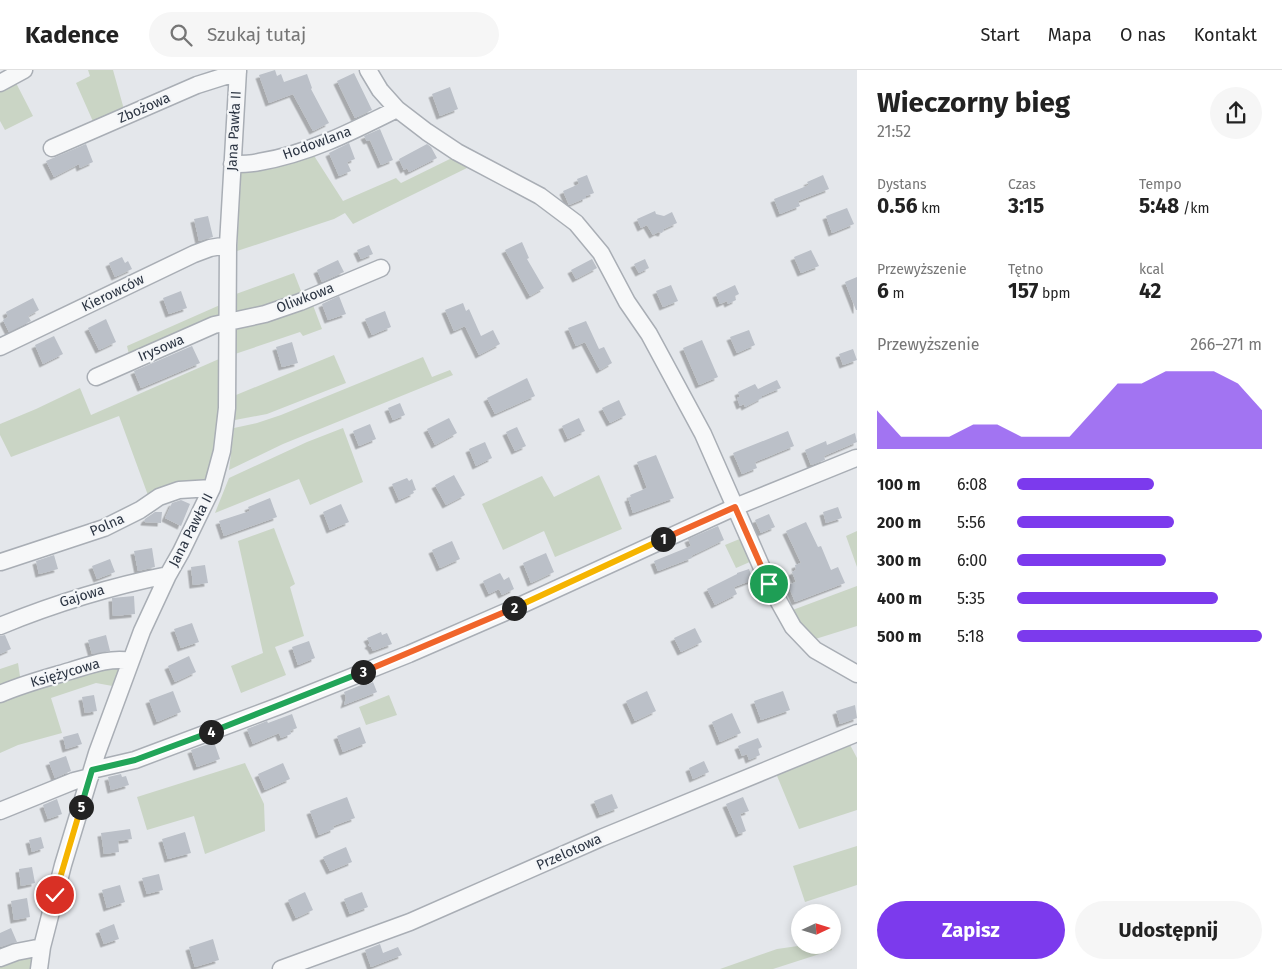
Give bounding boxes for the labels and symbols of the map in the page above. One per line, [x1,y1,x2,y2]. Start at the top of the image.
street label: Zbożowa [115,89,173,127]
street label: Jana Pawła II [223,91,245,171]
street label: Hodowlana [280,123,354,163]
street label: Kierowców [79,271,147,315]
street label: Oliwkowa [274,279,336,317]
street label: Irysowa [135,331,187,365]
street label: Jana Pawła II [165,490,217,570]
street label: Polna [87,510,127,540]
pin: 1 [650,526,676,552]
pin [748,563,790,605]
street label: Gajowa [58,581,106,611]
pin: 2 [502,596,526,620]
street label: Księżycowa [28,655,102,691]
pin: 3 [350,660,376,684]
pin: 4 [198,720,224,744]
pin: 5 [68,794,94,820]
street label: Przelotowa [534,830,604,874]
pin [34,874,76,916]
north arrow [791,904,841,954]

